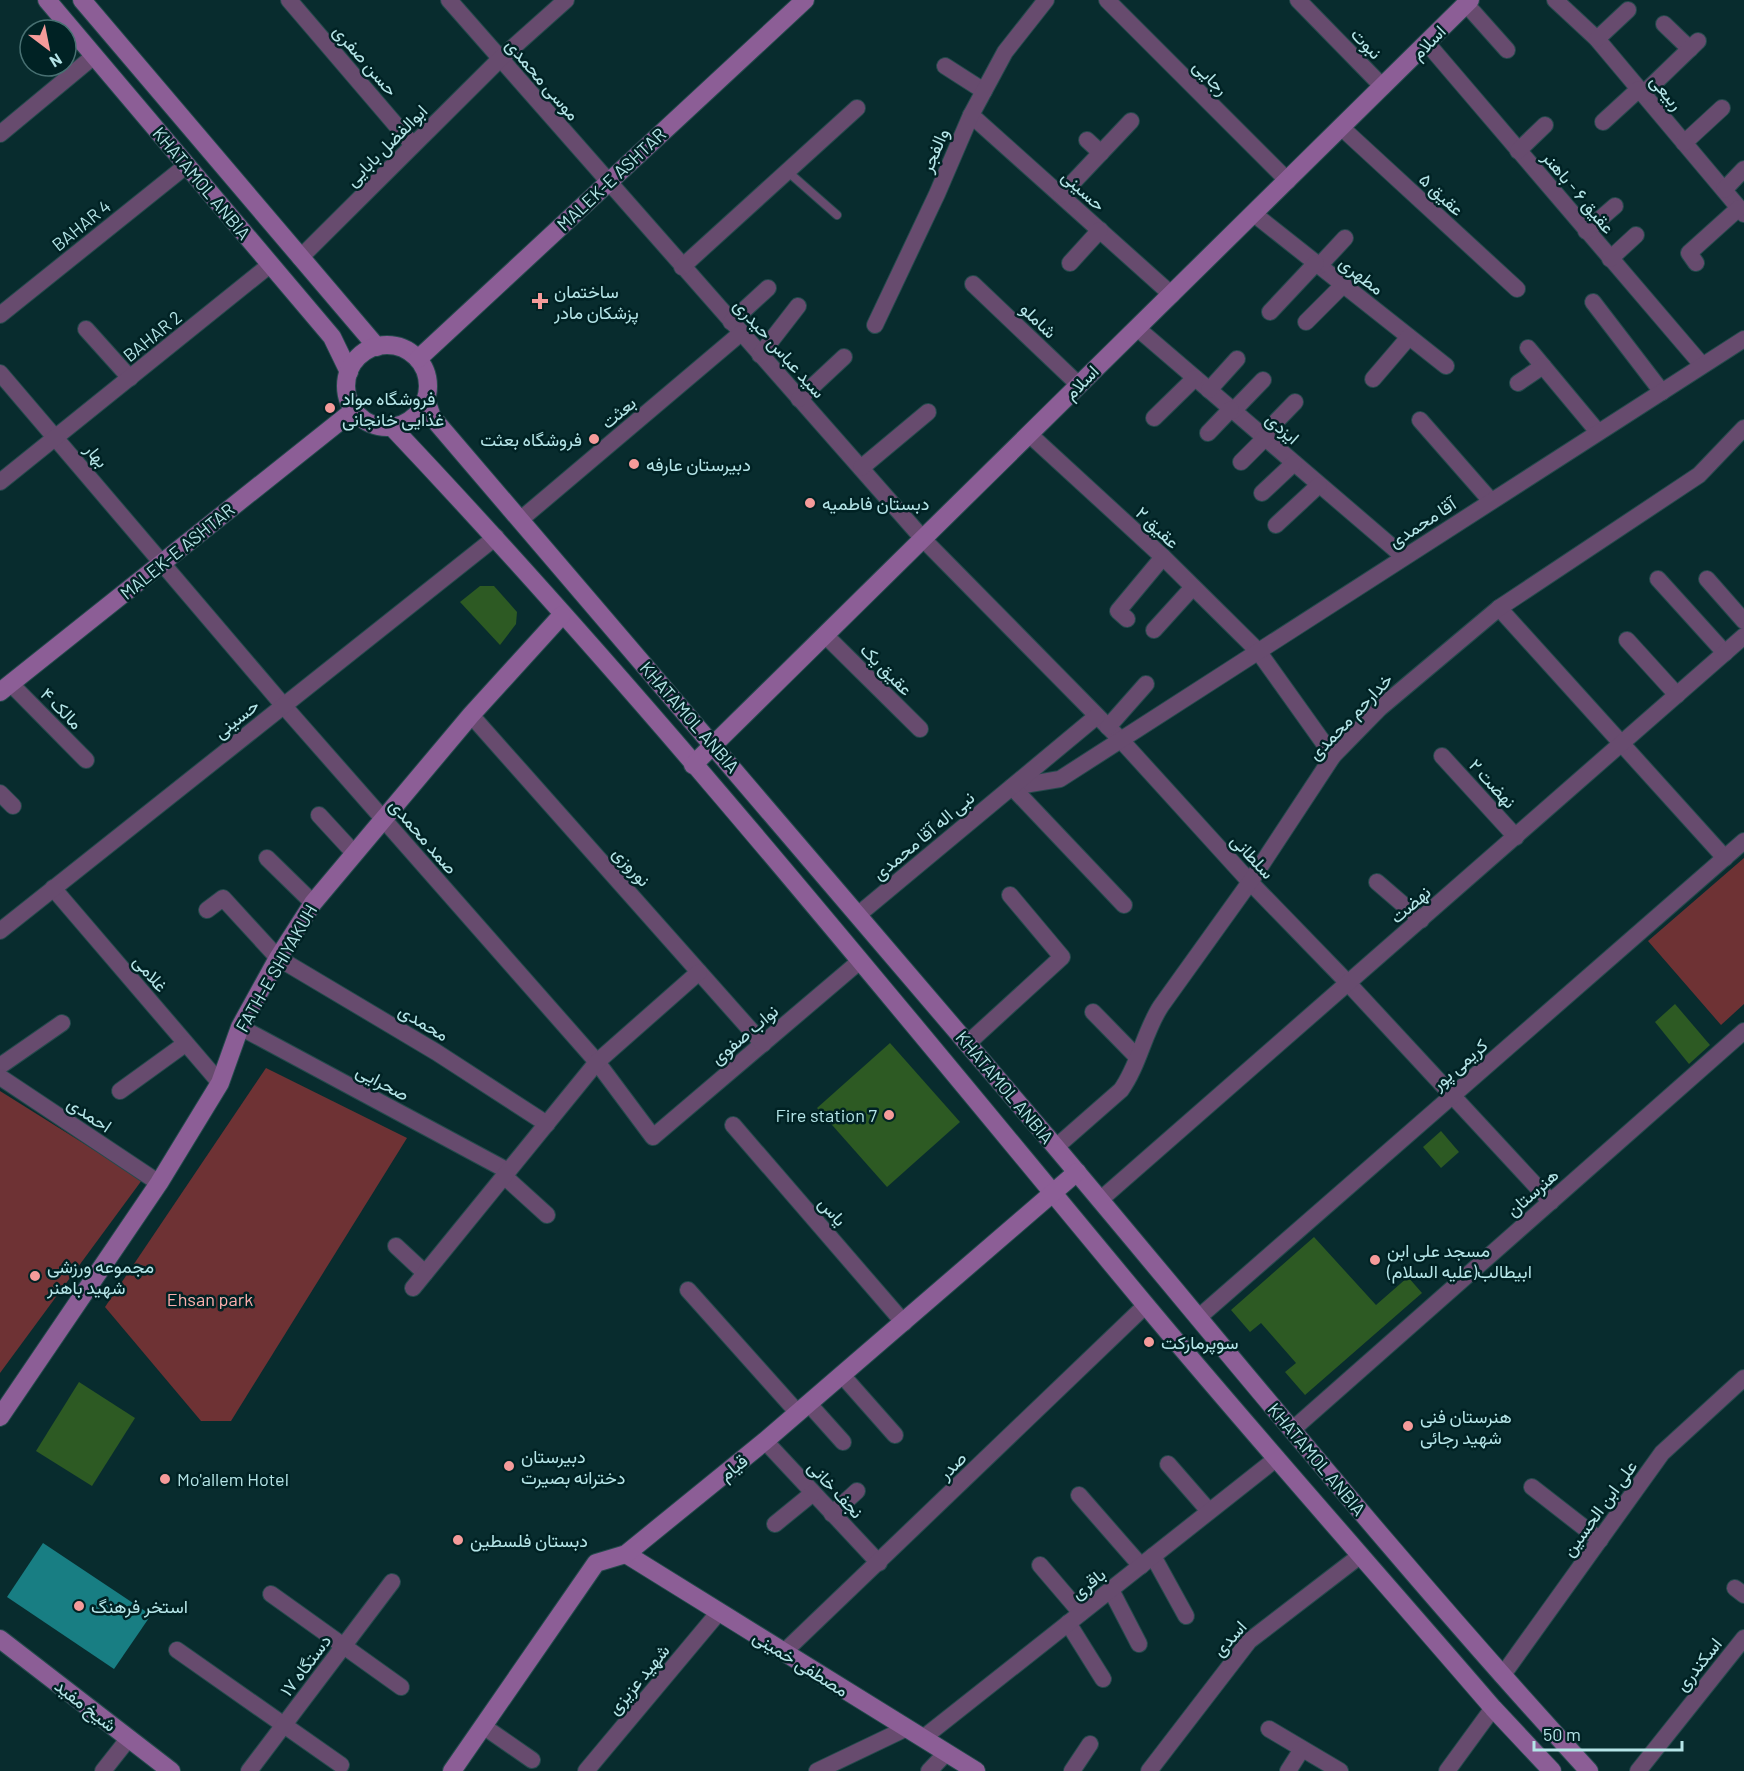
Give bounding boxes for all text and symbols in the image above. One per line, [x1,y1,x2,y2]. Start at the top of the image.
north arrow [18,18,78,78]
street label: حسن صفری [328,20,403,101]
street label: اسلام [1406,20,1451,65]
street label: نبوت [1346,23,1387,64]
street label: موسی محمدی [501,33,585,125]
text: N [47,50,66,72]
street label: رجایی [1188,55,1233,100]
street label: ربیعی [1645,70,1688,115]
street label: ابوالفضل بابایی [340,99,432,191]
street label: KHATAMOL ANBIA [148,122,256,244]
street label: MALEK-E ASHTAR [552,123,670,235]
street label: والفجر [915,125,954,177]
street label: عقیق ۶ - باهنر [1537,145,1620,238]
street label: حسینی [1057,165,1111,216]
street label: عقیق ۵ [1414,168,1469,221]
street label: BAHAR 4 [47,195,115,255]
street label: مطهری [1335,251,1389,300]
place label: ساختمان پزشکان مادر [553,280,639,325]
marker: ساختمان پزشکان مادر [531,292,549,310]
street label: سید عباس حیدری [729,294,830,403]
street label: شاملو [1015,297,1062,343]
street label: BAHAR 2 [118,306,186,366]
street label: اسلام [1059,360,1104,405]
place label: فروشگاه مواد غذایی خانجانی [342,387,444,431]
street label: بعثت [596,391,640,433]
marker: فروشگاه مواد غذایی خانجانی [323,401,337,415]
street label: ایزدی [1261,407,1304,449]
place label: فروشگاه بعثت [480,428,582,451]
marker: فروشگاه بعثت [587,432,601,446]
street label: بهار [79,438,113,472]
place label: دبیرستان عارفه [646,453,751,476]
marker: دبیرستان عارفه [627,457,641,471]
street label: آقا محمدی [1384,491,1462,553]
place label: دبستان فاطمیه [822,492,929,514]
marker: دبستان فاطمیه [803,496,817,510]
street label: MALEK-E ASHTAR [115,498,239,604]
street label: عقیق ۲ [1131,501,1184,553]
street label: عقیق یک [856,638,918,700]
street label: KHATAMOL ANBIA [636,657,744,777]
street label: خدارحم محمدی [1303,668,1398,765]
street label: مالک ۴ [36,682,88,734]
street label: حسینی [209,693,264,743]
street label: نهضت ۲ [1464,754,1521,813]
street label: نبی اله آقا محمدی [868,786,979,885]
street label: صمد محمدی [384,794,463,879]
street label: سلطانی [1226,829,1279,884]
street label: نوروزی [608,842,656,891]
street label: نهضت [1385,881,1435,928]
street label: FATH-E SHIYAKUH [231,900,321,1036]
street label: غلامی [128,950,173,997]
street label: محمدی [394,999,453,1046]
street label: نواب صفوی [706,999,783,1069]
street label: KHATAMOL ANBIA [951,1026,1059,1148]
street label: کریمی پور [1426,1034,1493,1096]
street label: صحرایی [352,1059,413,1106]
street label: احمدی [63,1091,116,1138]
place label: Fire station 7 [775,1104,877,1126]
marker: Fire station 7 [882,1108,896,1122]
street label: هنرستان [1501,1163,1563,1221]
street label: یاس [814,1192,852,1231]
place label: مسجد علی ابن ابیطالب(علیه السلام) [1386,1239,1532,1284]
marker: مسجد علی ابن ابیطالب(علیه السلام) [1368,1253,1382,1267]
place label: مجموعه ورزشی شهید باهنر [46,1255,154,1299]
marker: مجموعه ورزشی شهید باهنر [28,1269,42,1283]
park label: Ehsan park [167,1288,253,1310]
place label: سوپرمارکت [1161,1331,1238,1355]
marker: سوپرمارکت [1142,1335,1156,1349]
street label: KHATAMOL ANBIA [1263,1398,1371,1520]
place label: هنرستان فنی شهید رجائی [1420,1405,1512,1449]
marker: هنرستان فنی شهید رجائی [1401,1419,1415,1433]
place label: دبیرستان دخترانه بصیرت [521,1445,625,1489]
street label: صدر [933,1446,971,1485]
street label: قیام [714,1449,753,1487]
street label: نجف خانی [803,1455,868,1523]
street label: علی ابن الحسین [1557,1456,1642,1561]
marker: دبیرستان دخترانه بصیرت [502,1459,516,1473]
place label: Mo'allem Hotel [177,1468,289,1490]
marker: Mo'allem Hotel [158,1472,172,1486]
place label: دبستان فلسطین [470,1529,588,1552]
marker: دبستان فلسطین [451,1533,465,1547]
street label: باقری [1066,1563,1110,1604]
place label: استخر فرهنگ [91,1595,188,1618]
marker: استخر فرهنگ [72,1599,86,1613]
street label: اسدی [1207,1616,1252,1661]
street label: مصطفی خمینی [749,1625,853,1702]
street label: ۱۷ دستگاه [275,1630,335,1700]
street label: اسکندری [1670,1633,1727,1696]
street label: شهید عزیزی [602,1639,675,1719]
street label: شیخ مفید [49,1674,121,1738]
scale bar [1534,1714,1682,1752]
text: 50 m [1543,1723,1581,1745]

